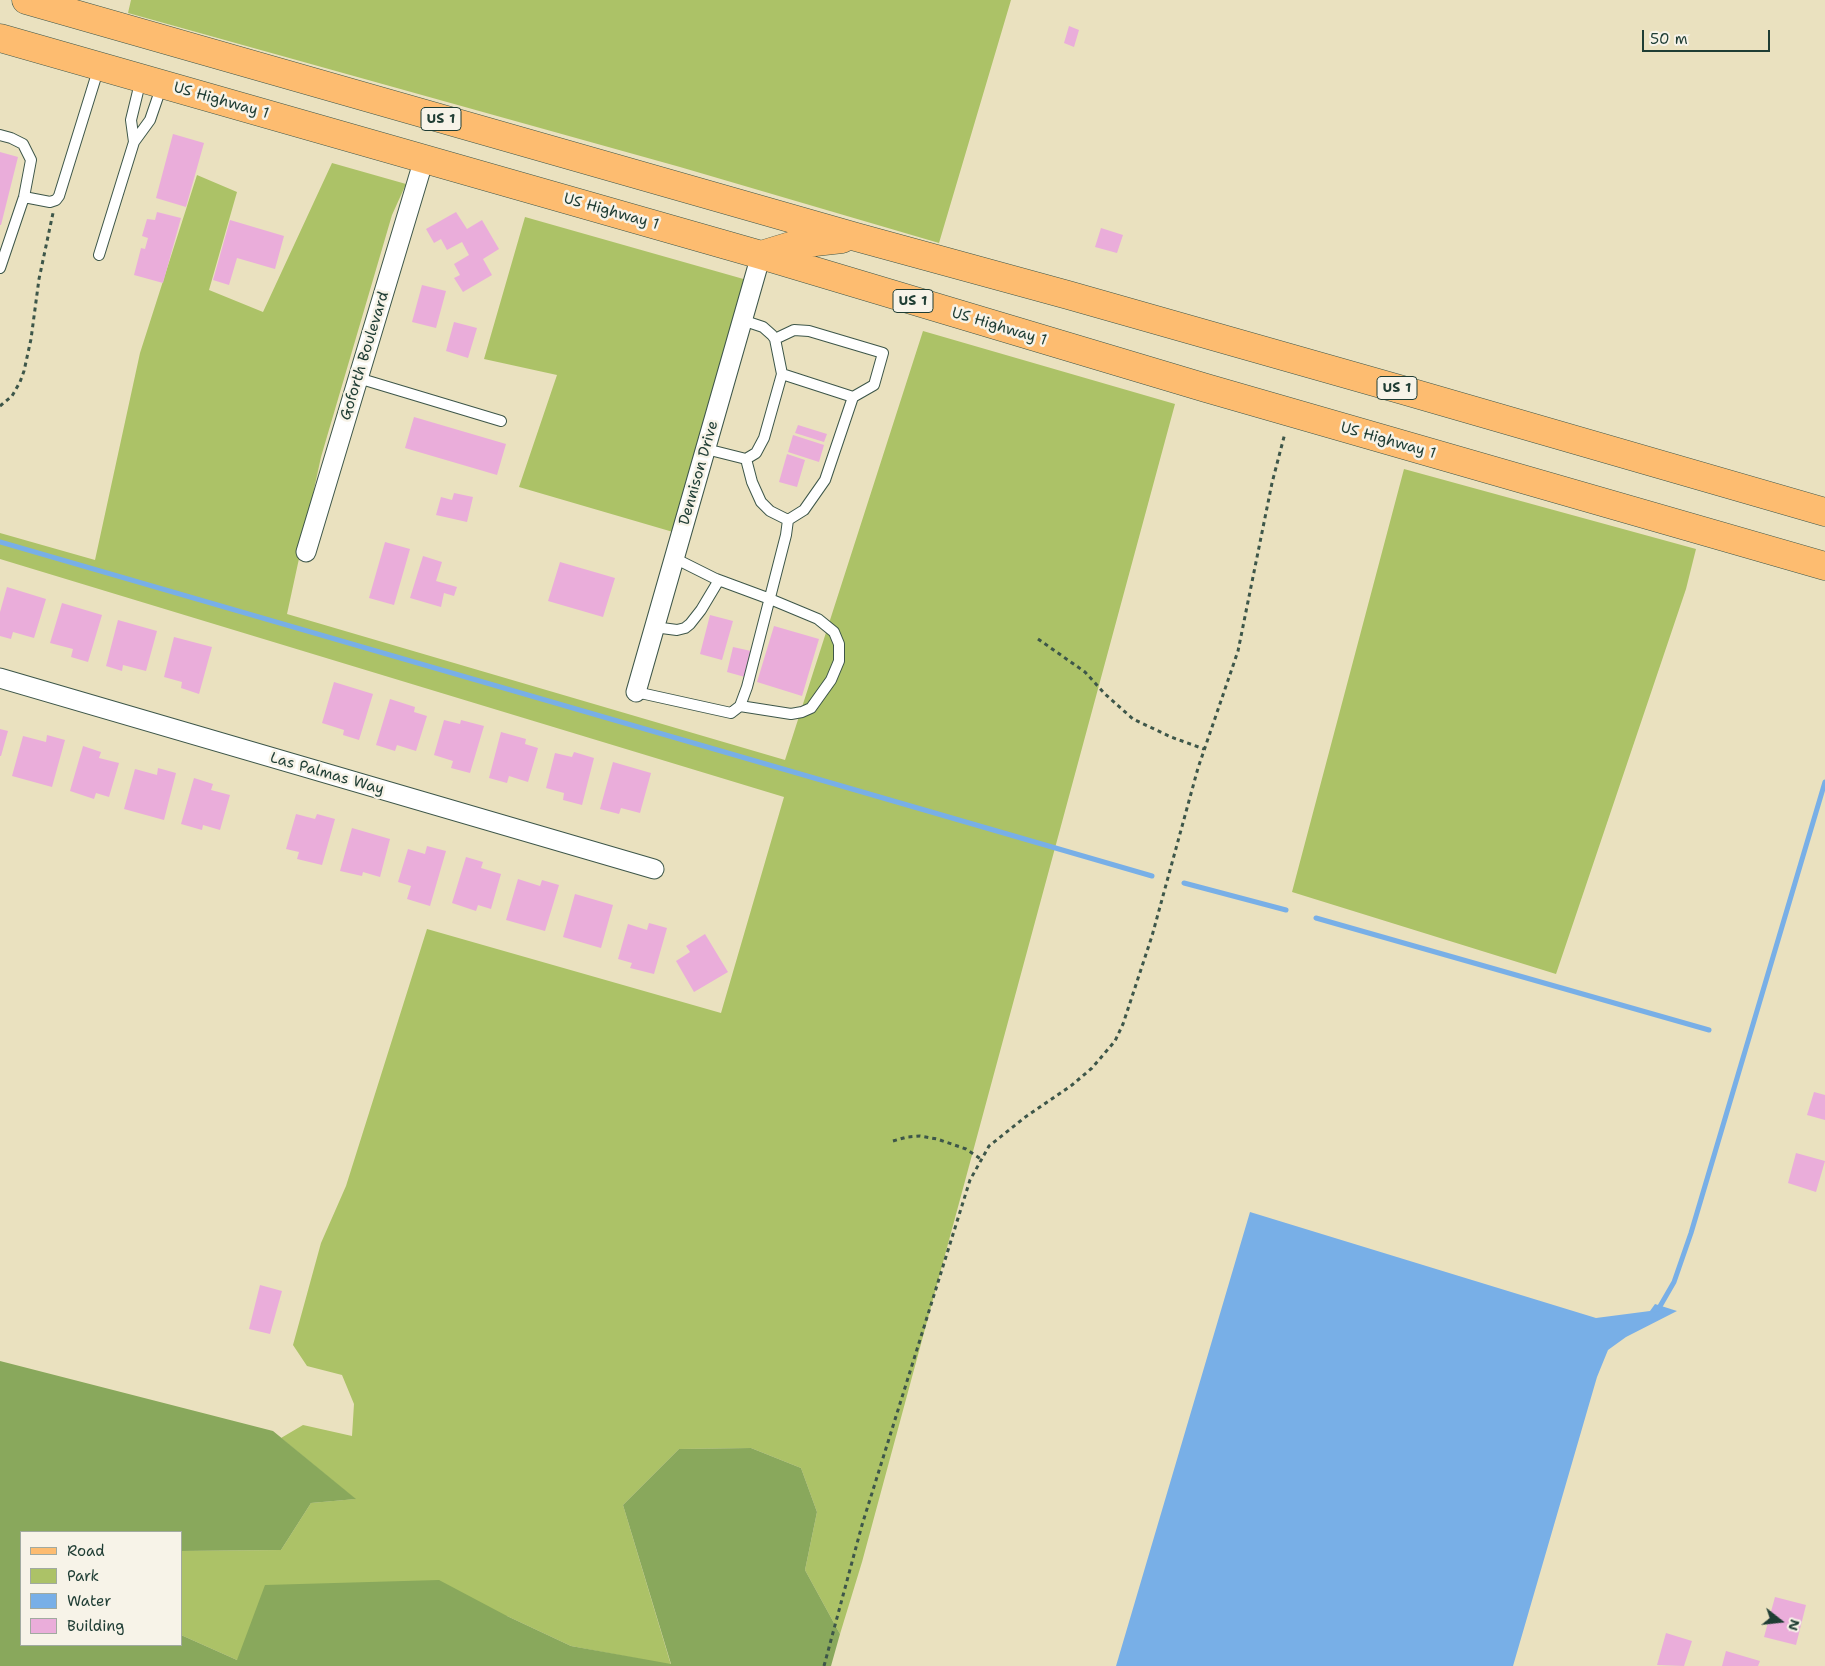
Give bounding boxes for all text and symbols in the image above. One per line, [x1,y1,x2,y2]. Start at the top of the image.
scale bar [1645,20,1772,52]
text: 50 m [1650,29,1688,49]
street label: US Highway 1 [171,79,271,123]
road number: US 1 [421,108,461,130]
street label: US Highway 1 [561,190,661,234]
street label: Goforth Boulevard [337,289,393,423]
road number: US 1 [893,290,933,312]
street label: US Highway 1 [949,304,1049,350]
road number: US 1 [1377,376,1417,399]
street label: Dennison Drive [676,419,722,527]
street label: US Highway 1 [1338,419,1438,463]
street label: Las Palmas Way [268,749,386,799]
legend [20,1531,182,1646]
text: Road [67,1541,105,1561]
text: Park [67,1566,99,1586]
text: Water [67,1591,111,1611]
north arrow [1755,1596,1805,1646]
text: Building [67,1616,124,1636]
text: N [1784,1617,1805,1633]

